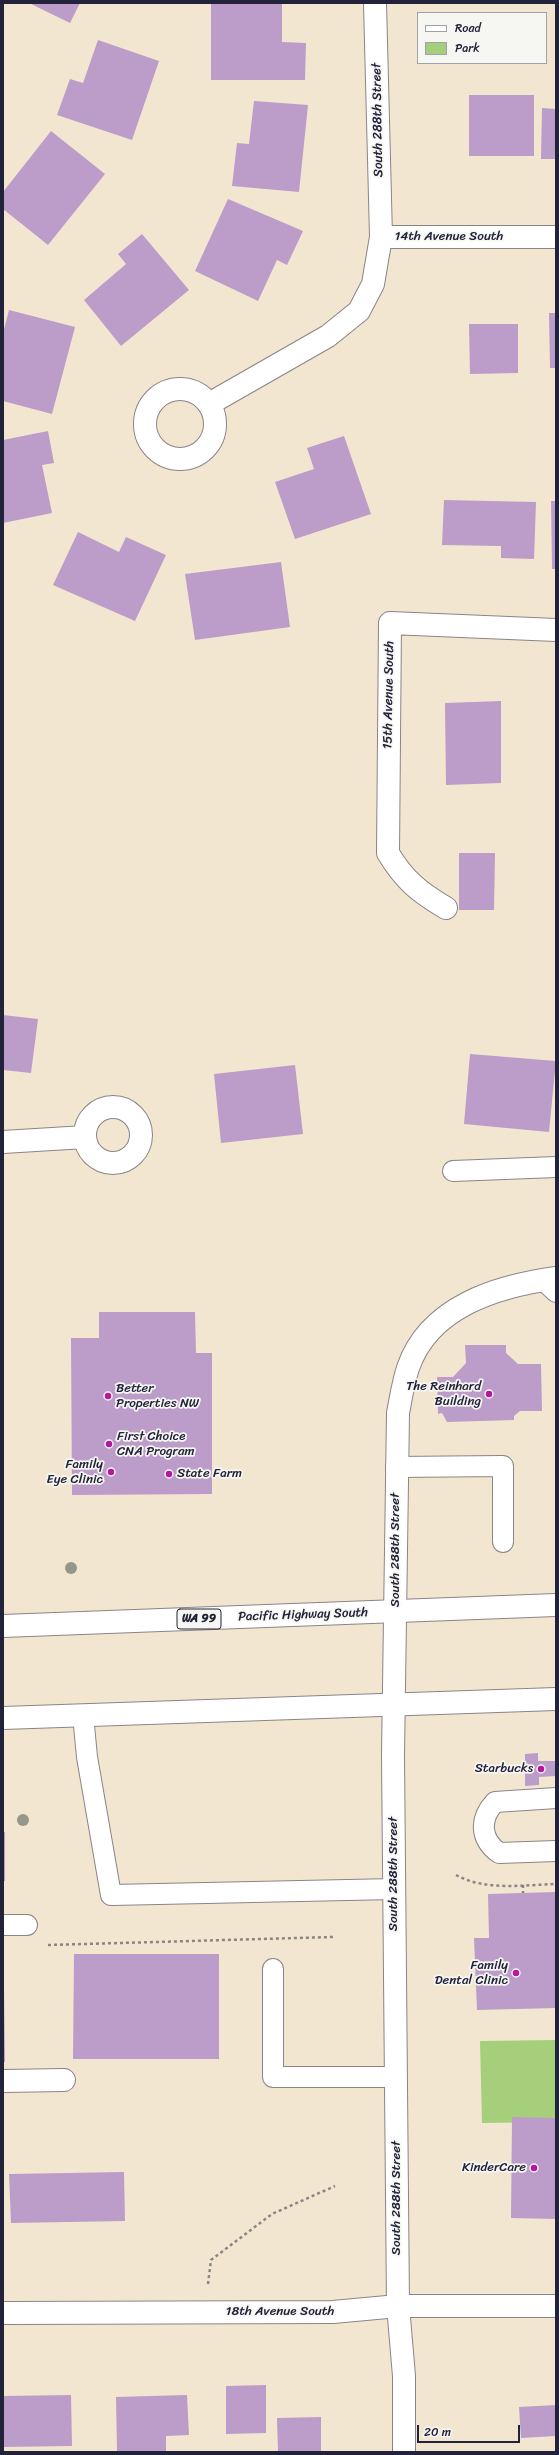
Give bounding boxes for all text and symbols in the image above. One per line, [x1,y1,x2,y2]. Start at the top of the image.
legend [417,12,547,64]
text: Road [455,17,481,39]
text: Park [455,37,480,59]
street label: South 288th Street [369,63,387,177]
street label: 14th Avenue South [395,229,503,245]
street label: 15th Avenue South [380,641,398,749]
place label: The Reinhard Building [406,1379,481,1410]
place label: Better Properties NW [116,1381,199,1412]
marker: The Reinhard Building [484,1389,494,1399]
marker: Better Properties NW [103,1391,113,1401]
place label: First Choice CNA Program [117,1429,194,1460]
marker: First Choice CNA Program [104,1439,114,1449]
place label: Family Eye Clinic [46,1457,103,1488]
place label: State Farm [177,1466,242,1482]
marker: Family Eye Clinic [106,1467,116,1477]
marker: State Farm [164,1469,174,1479]
street label: South 288th Street [388,1493,404,1607]
street label: Pacific Highway South [238,1605,368,1625]
road number: WA 99 [177,1609,221,1629]
place label: Starbucks [475,1761,533,1777]
marker: Starbucks [536,1764,546,1774]
street label: South 288th Street [386,1817,402,1931]
place label: Family Dental Clinic [435,1958,508,1989]
marker: Family Dental Clinic [511,1968,521,1978]
street label: South 288th Street [389,2141,405,2255]
place label: KinderCare [462,2160,526,2176]
marker: KinderCare [529,2163,539,2173]
street label: 18th Avenue South [226,2304,334,2320]
scale bar [419,2417,522,2443]
text: 20 m [424,2421,451,2443]

